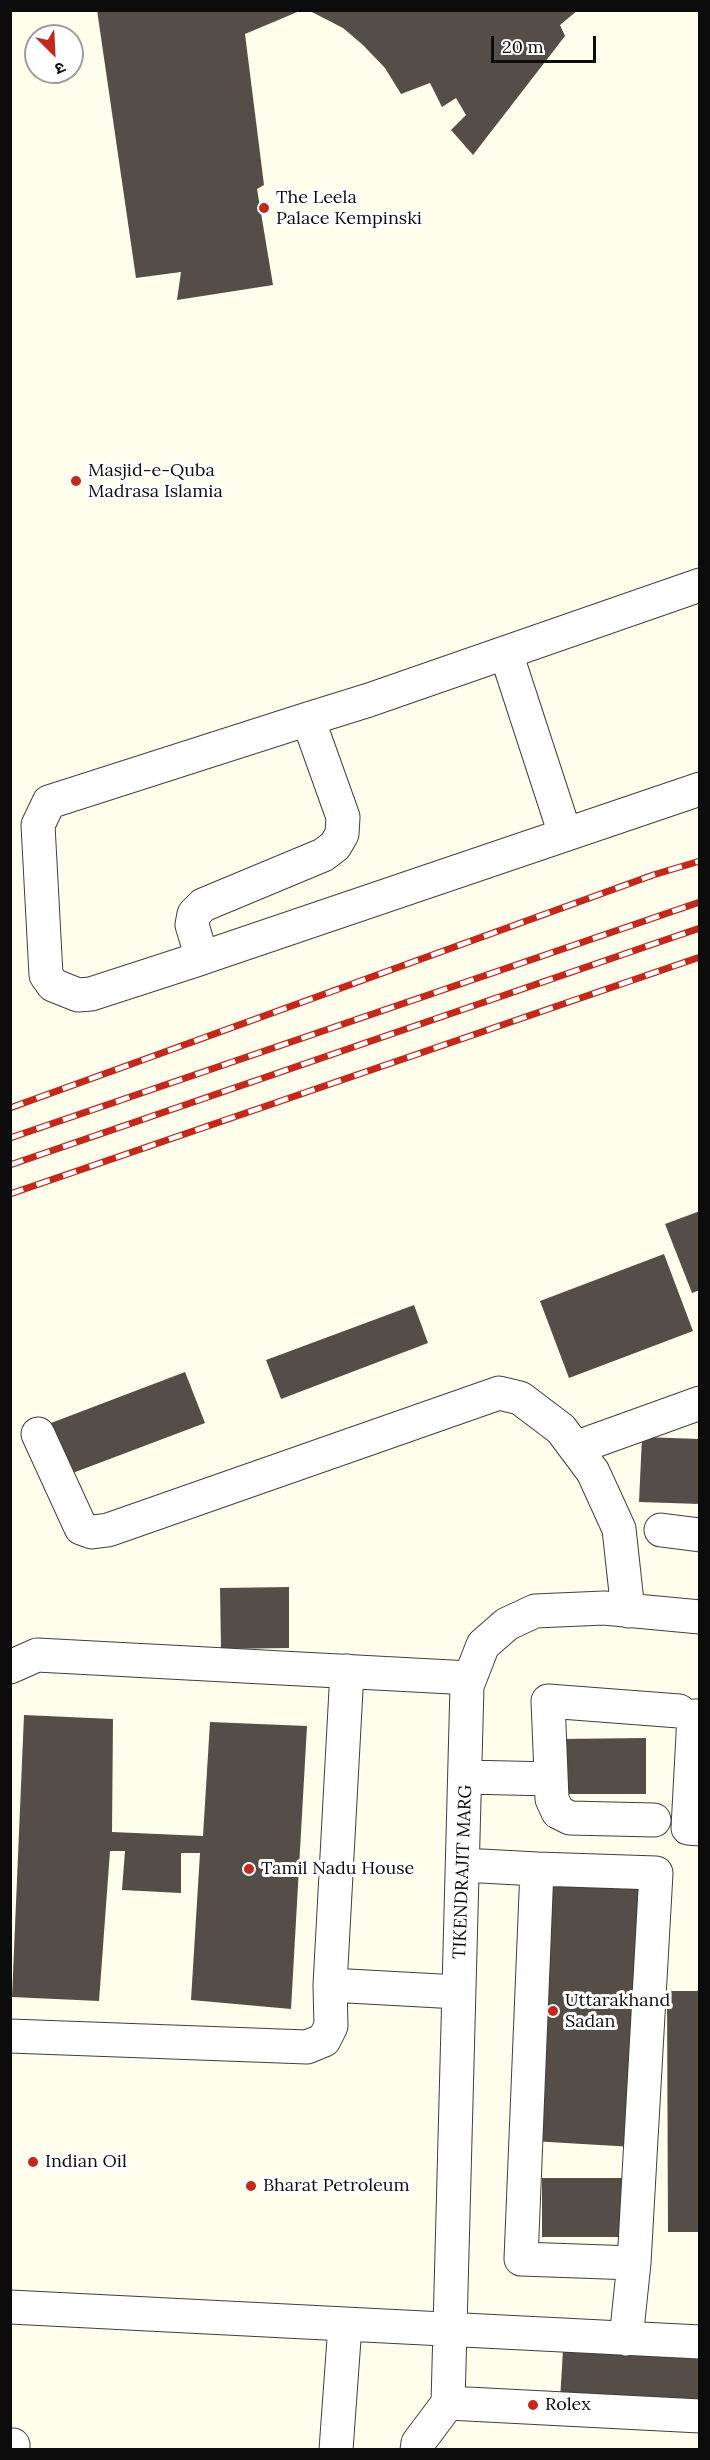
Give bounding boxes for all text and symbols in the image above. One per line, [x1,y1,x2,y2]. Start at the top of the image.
north arrow [24,24,84,84]
scale bar [494,24,599,62]
text: 20 m [502,35,544,58]
text: उ [52,58,69,80]
place label: The Leela Palace Kempinski [276,187,422,230]
marker: The Leela Palace Kempinski [257,201,271,215]
place label: Masjid-e-Quba Madrasa Islamia [88,460,223,502]
marker: Masjid-e-Quba Madrasa Islamia [69,474,83,488]
street label: TIKENDRAJIT MARG [449,1785,477,1959]
place label: Tamil Nadu House [261,1858,414,1880]
marker: Tamil Nadu House [242,1862,256,1876]
place label: Uttarakhand Sadan [565,1990,670,2032]
marker: Uttarakhand Sadan [546,2004,560,2018]
place label: Indian Oil [45,2151,127,2173]
marker: Indian Oil [26,2155,40,2169]
place label: Bharat Petroleum [263,2175,410,2197]
marker: Bharat Petroleum [244,2179,258,2193]
place label: Rolex [545,2394,591,2416]
marker: Rolex [526,2398,540,2412]

